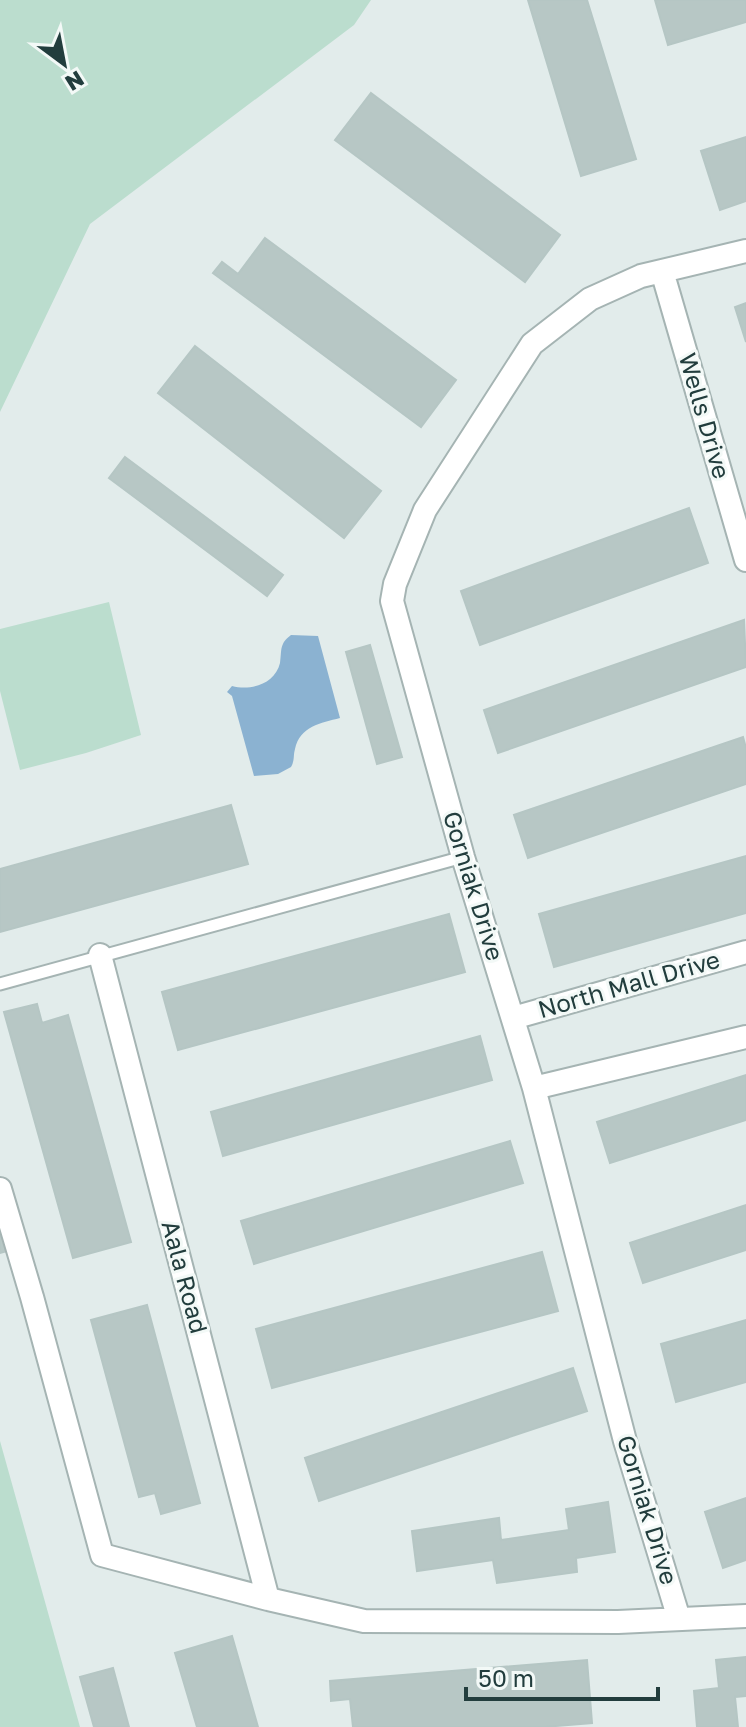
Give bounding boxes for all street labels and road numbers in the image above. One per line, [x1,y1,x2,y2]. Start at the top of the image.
street label: Wells Drive [674,349,737,482]
street label: Gorniak Drive [438,807,511,964]
street label: North Mall Drive [534,944,723,1023]
street label: Aala Road [156,1217,214,1336]
street label: Gorniak Drive [612,1431,685,1588]

